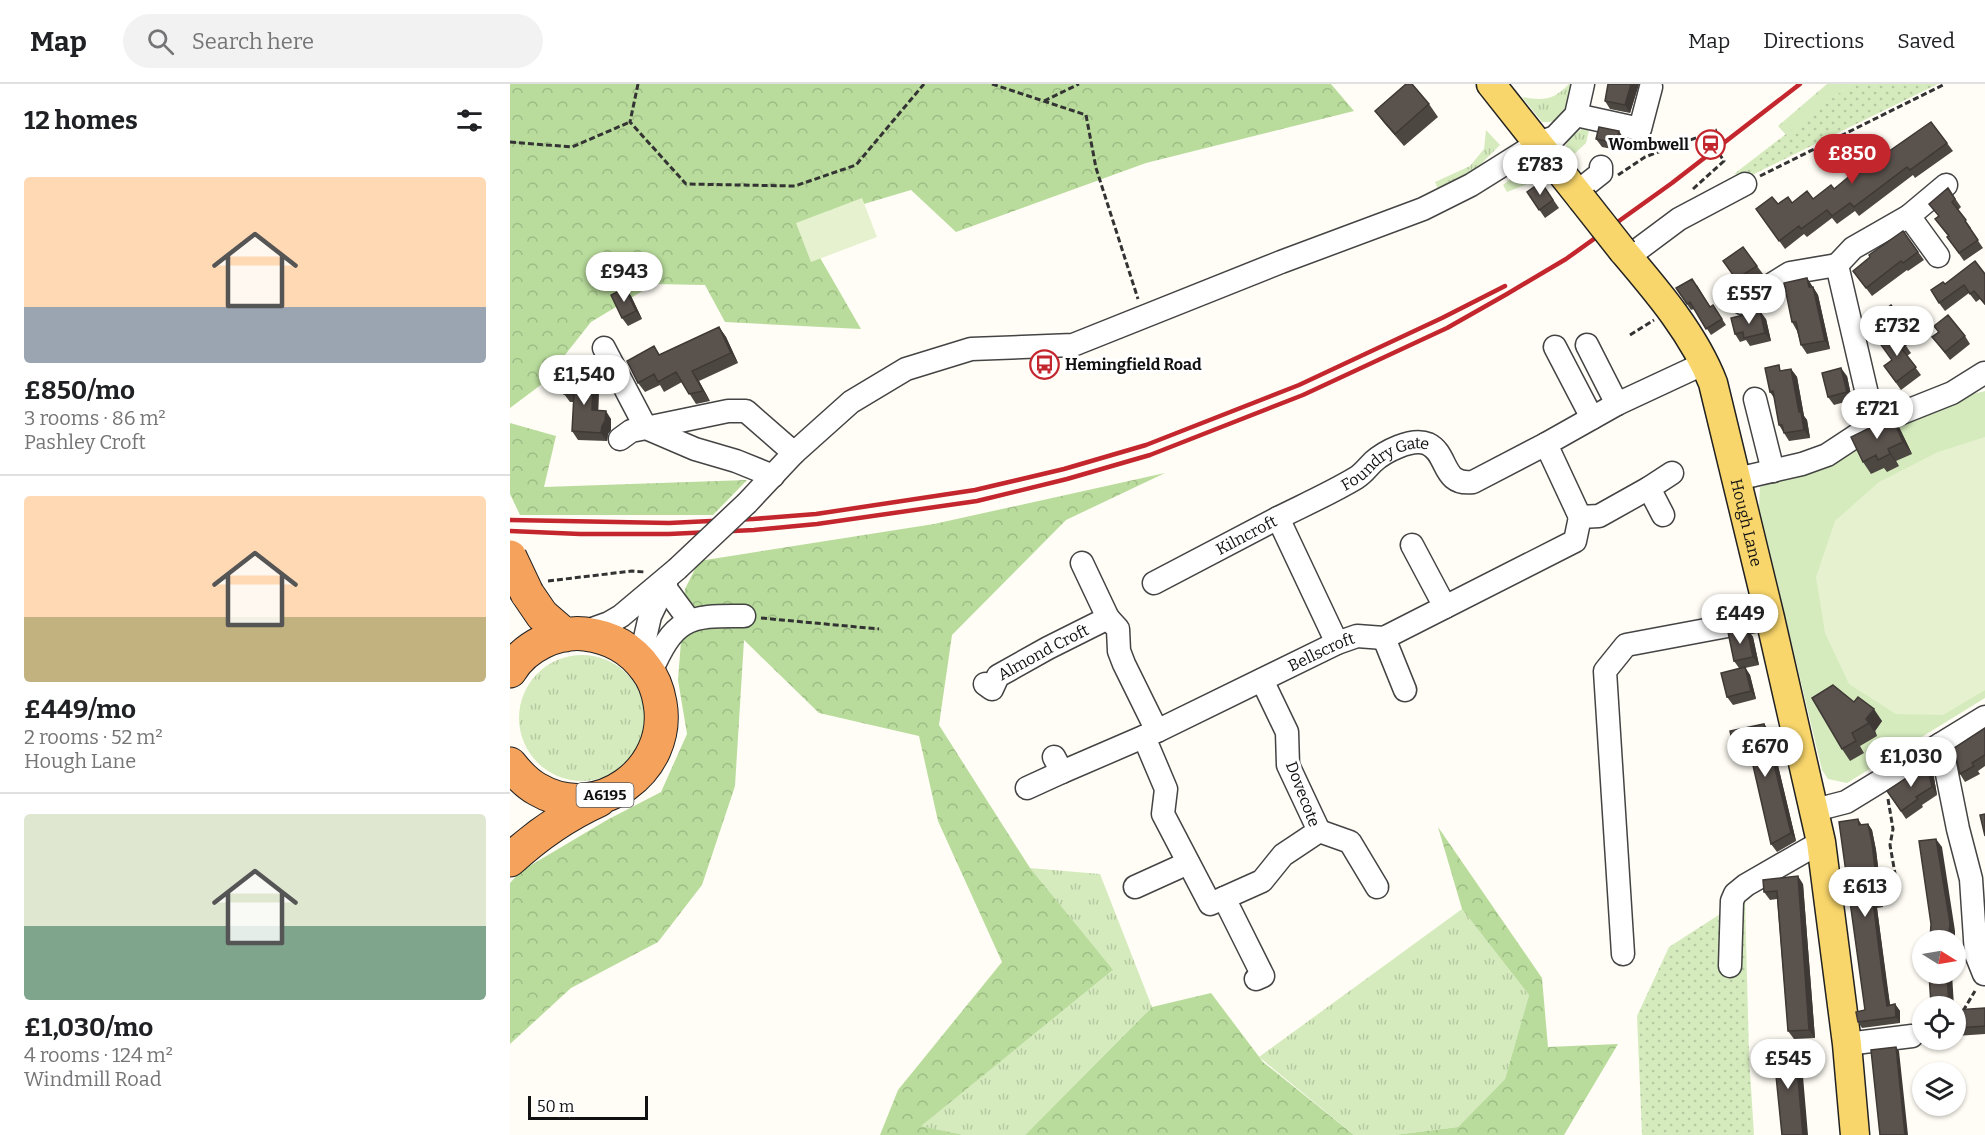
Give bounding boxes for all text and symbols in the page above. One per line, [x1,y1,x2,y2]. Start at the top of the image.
search box [123,14,543,68]
text: Map [30,25,87,58]
icon: search [144,25,177,58]
text: Search here [192,28,314,55]
text: Map [1688,28,1730,54]
text: Directions [1763,28,1864,54]
text: Saved [1897,28,1955,54]
icon: filters [453,104,486,137]
text: 12 homes [24,105,138,136]
station icon: Wombwell [1694,128,1726,160]
pin: £850 [1816,134,1888,185]
place label: Wombwell [1608,135,1689,154]
text: £850 [1828,141,1876,165]
pin: £783 [1504,145,1576,196]
text: £783 [1517,152,1563,176]
icon: home [201,216,309,324]
pin: £943 [588,252,660,303]
text: £943 [600,259,648,283]
pin: £557 [1713,274,1785,325]
text: £557 [1726,281,1772,305]
pin: £732 [1861,306,1933,357]
text: £732 [1874,313,1920,337]
bus stop icon: Hemingfield Road [1028,348,1060,380]
pin: £1,540 [535,355,633,406]
place label: Hemingfield Road [1065,355,1202,374]
text: £1,540 [553,362,615,386]
text: £850/mo [24,375,135,406]
pin: £721 [1841,389,1913,440]
text: £721 [1855,396,1899,420]
text: 3 rooms · 86 m² [24,406,166,430]
text: Pashley Croft [24,430,146,454]
street label: Foundry Gate [1337,433,1432,494]
street label: Hough Lane [1727,477,1767,568]
street label: Kilncroft [1212,511,1280,558]
icon: home [201,535,309,643]
pin: £449 [1704,594,1776,645]
text: £449 [1715,601,1765,625]
street label: Almond Croft [994,620,1092,684]
street label: Bellscroft [1285,628,1357,675]
text: £449/mo [24,694,136,725]
text: 2 rooms · 52 m² [24,725,163,749]
pin: £670 [1729,727,1801,778]
text: £670 [1741,734,1789,758]
pin: £1,030 [1862,737,1960,788]
text: £1,030 [1880,744,1942,768]
text: Hough Lane [24,749,136,773]
street label: Dovecote [1282,759,1324,829]
road number: A6195 [576,783,634,807]
icon: home [201,853,309,961]
pin: £613 [1829,867,1901,918]
text: £613 [1843,874,1887,898]
north arrow [1912,930,1966,984]
map controls [1912,930,1966,1116]
button: locate [1912,996,1966,1050]
text: £1,030/mo [24,1012,153,1043]
pin: £545 [1752,1039,1824,1090]
text: 4 rooms · 124 m² [24,1043,173,1067]
text: £545 [1764,1046,1812,1070]
button: layers [1912,1062,1966,1116]
text: Windmill Road [24,1067,162,1091]
scale bar [528,1093,648,1120]
text: 50 m [537,1097,574,1116]

